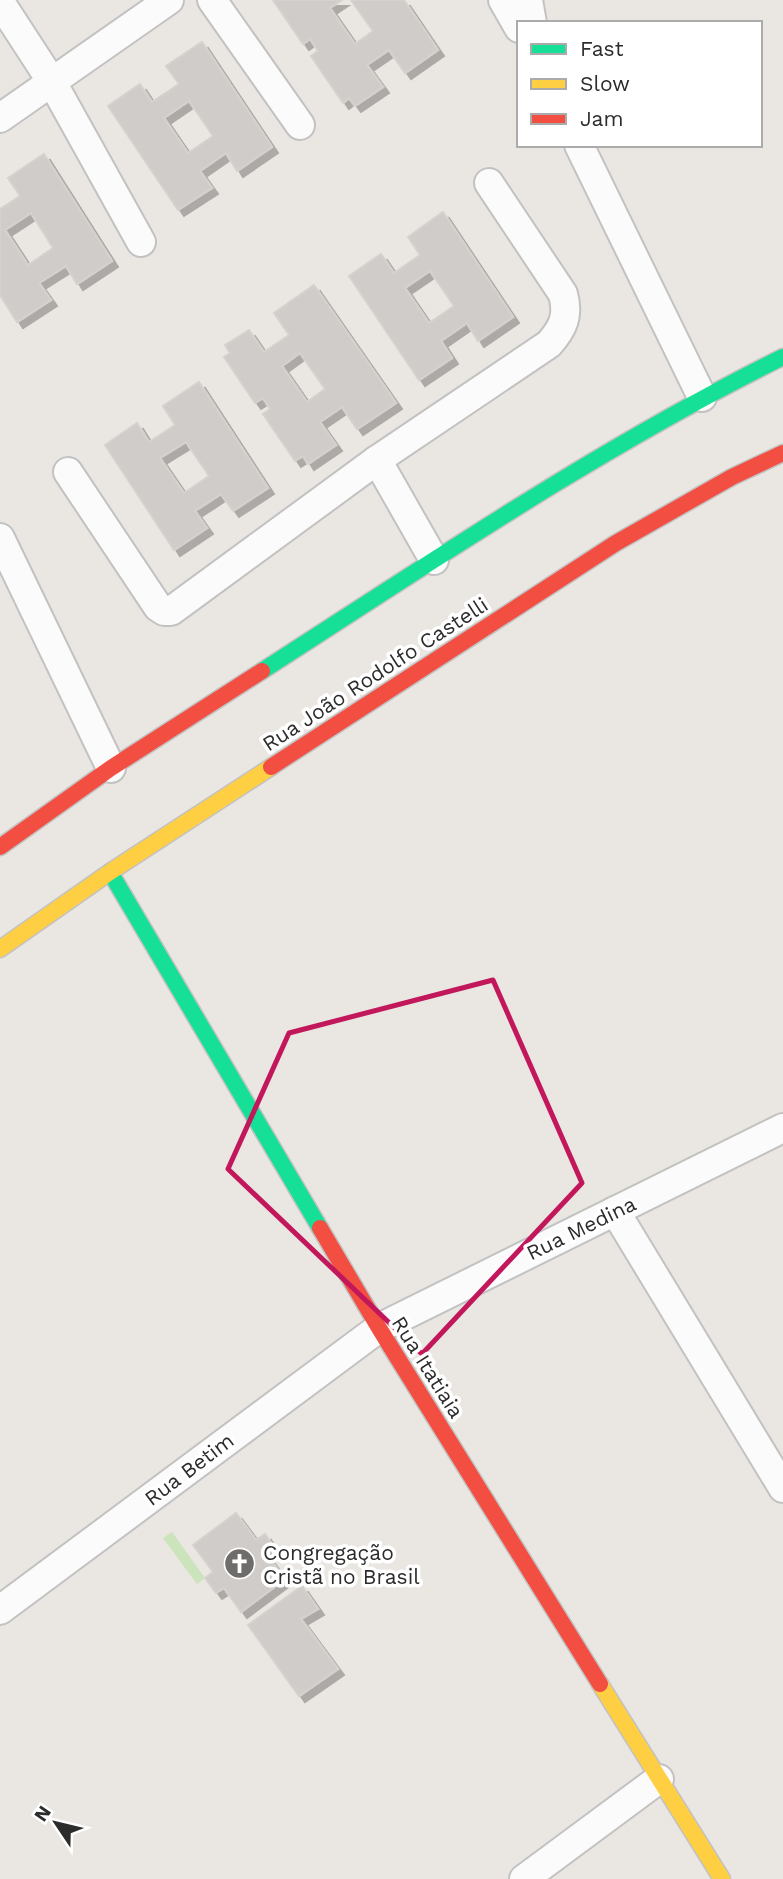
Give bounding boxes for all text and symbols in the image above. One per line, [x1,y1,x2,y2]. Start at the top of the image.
legend [517,21,762,147]
text: Fast [580,36,624,61]
text: Slow [580,71,630,96]
text: Jam [580,106,623,131]
street label: Rua João Rodolfo Castelli [258,592,492,756]
street label: Rua Medina [522,1191,640,1265]
street label: Rua Itatiaia [387,1311,469,1423]
street label: Rua Betim [139,1427,239,1511]
place label: Congregação Cristã no Brasil [263,1540,420,1589]
church icon: Congregação Cristã no Brasil [223,1547,257,1581]
north arrow [21,1788,91,1858]
text: N [29,1801,56,1826]

